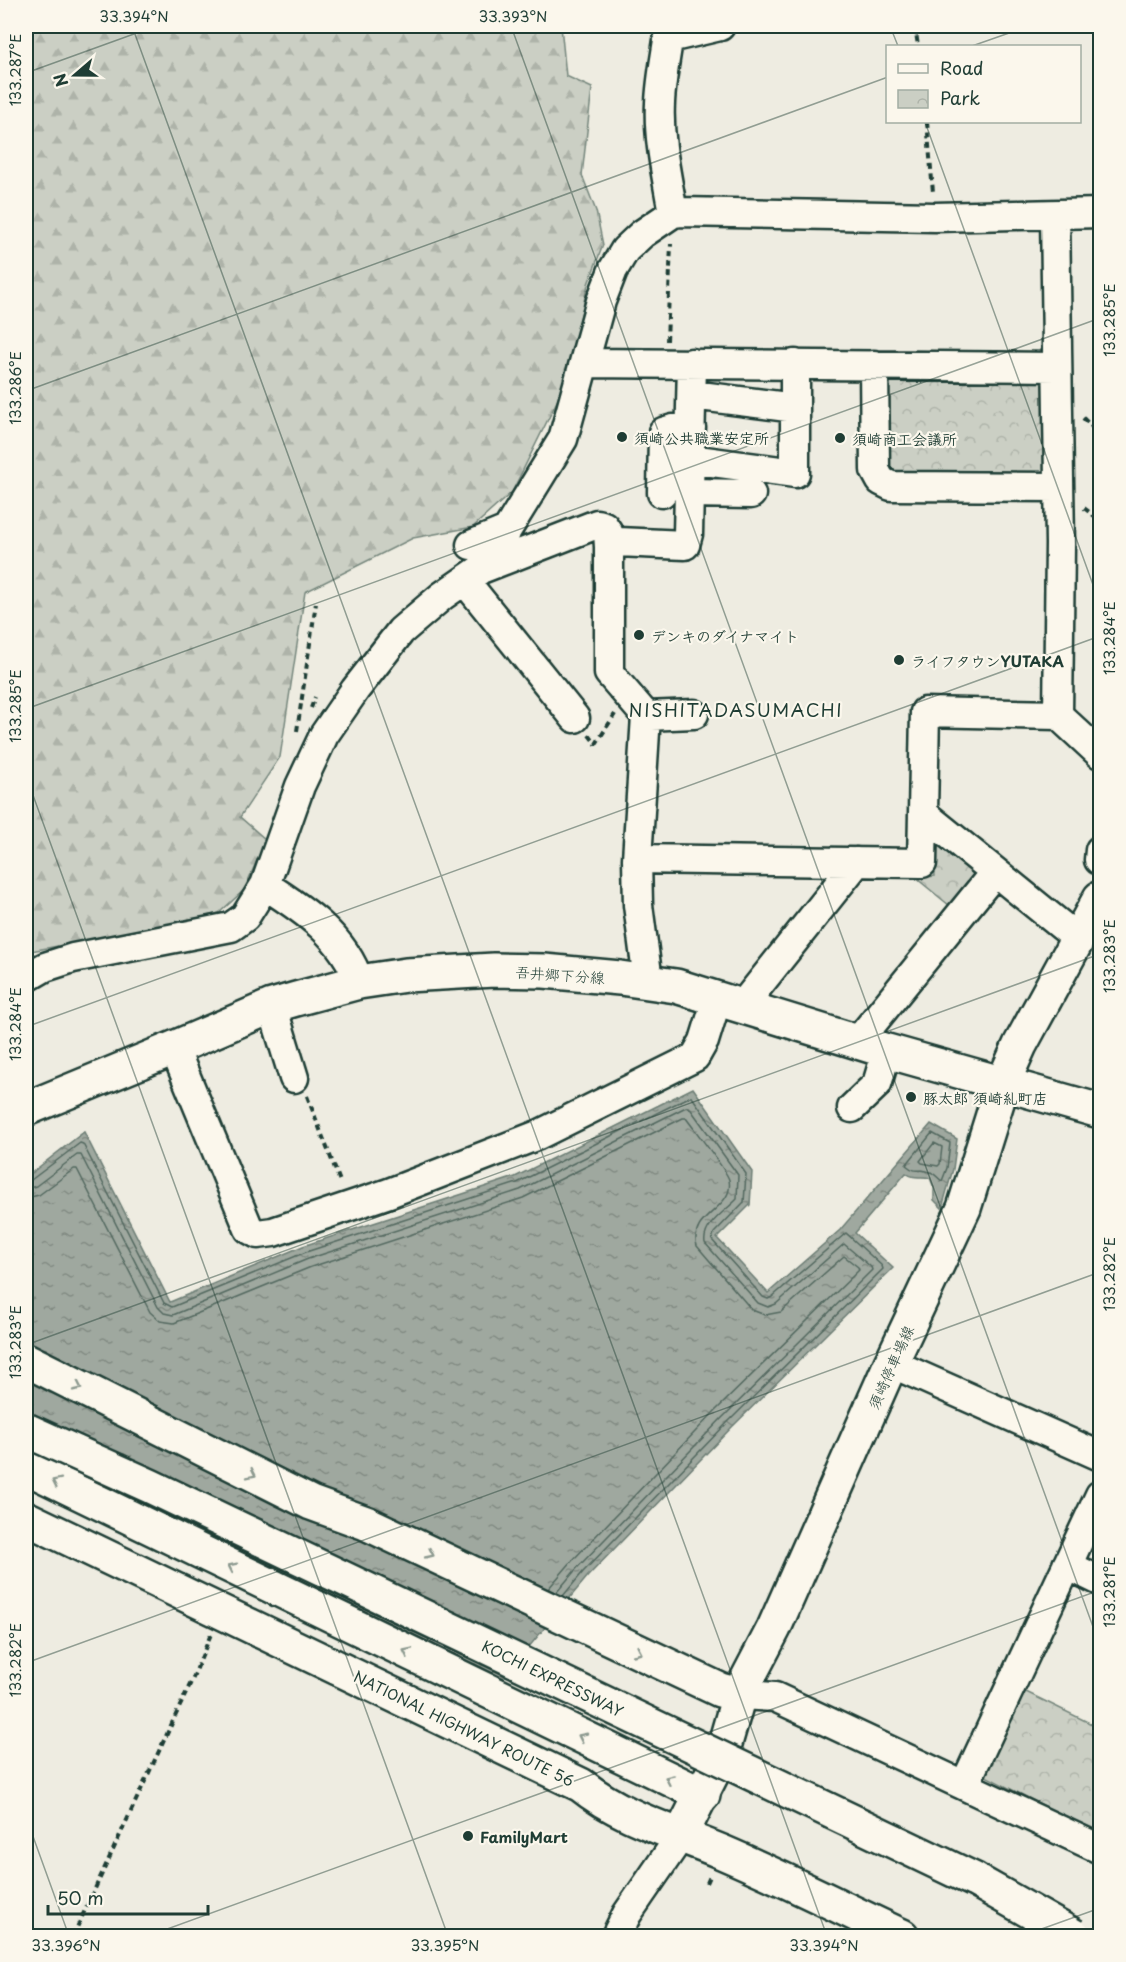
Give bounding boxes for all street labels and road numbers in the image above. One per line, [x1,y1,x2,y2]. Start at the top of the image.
street label: 吾井郷下分線 [514,959,606,989]
street label: 須崎停車場線 [861,1321,919,1413]
street label: KOCHI EXPRESSWAY [478,1634,628,1722]
street label: NATIONAL HIGHWAY ROUTE 56 [350,1664,578,1792]

